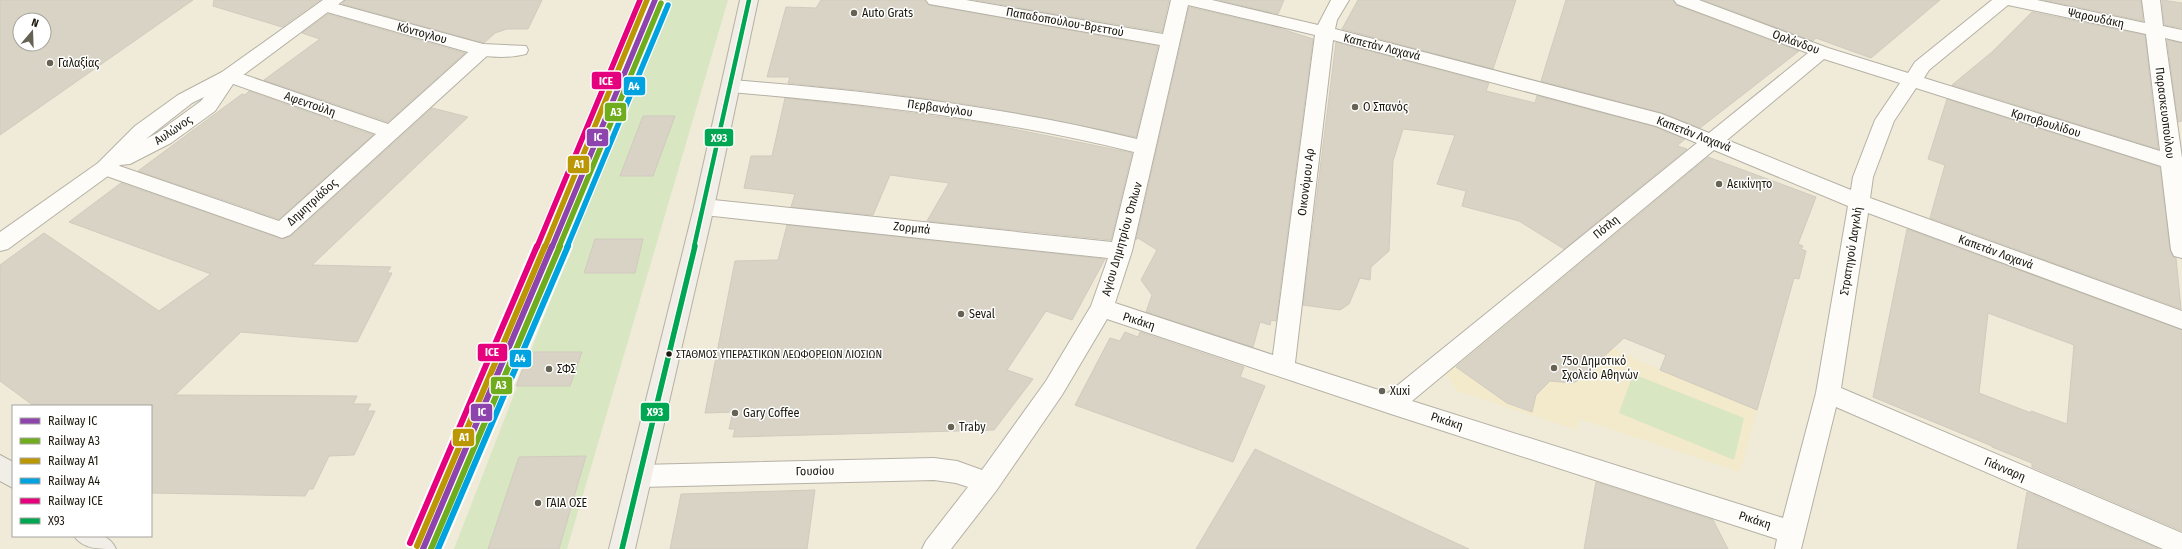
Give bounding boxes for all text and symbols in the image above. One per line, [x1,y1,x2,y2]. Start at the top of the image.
street label: Παπαδοπούλου-Βρεττού [1005,5,1125,39]
street label: Ψαρουδάκη [2067,5,2125,31]
place label: Auto Grats [862,6,913,20]
marker: Auto Grats [849,8,859,18]
north arrow [12,12,52,52]
text: N [30,16,40,30]
street label: Κόντογλου [395,20,449,46]
street label: Ορλάνδου [1770,27,1822,57]
street label: Καπετάν Λαχανά [1342,31,1422,63]
place label: Γαλαξίας [58,56,99,70]
marker: Γαλαξίας [45,58,55,68]
street label: Παρασκευοπούλου [2152,66,2178,160]
line badge: ICE [591,71,622,90]
text: ICE [599,75,613,88]
line badge: A4 [623,76,646,96]
text: A4 [627,80,640,93]
street label: Αφεντούλη [282,89,338,119]
street label: Περβανόγλου [906,96,974,120]
place label: Ο Σπανός [1363,100,1408,114]
line badge: A3 [604,102,627,122]
marker: Ο Σπανός [1350,102,1360,112]
text: A3 [609,106,622,119]
street label: Κριτοβουλίδου [2009,106,2083,140]
street label: Αυλώνος [151,112,195,148]
street label: Καπετάν Λαχανά [1655,113,1733,155]
line badge: IC [586,128,609,147]
line badge: X93 [704,128,734,147]
text: IC [594,131,603,144]
text: X93 [710,132,727,145]
street label: Οικονόμου Αρ [1295,147,1317,217]
line badge: A1 [567,155,590,174]
text: A1 [573,158,584,171]
street label: Δημητριάδος [284,176,340,228]
place label: Αεικίνητο [1727,177,1772,191]
marker: Αεικίνητο [1714,179,1724,189]
street label: Αγίου Δημητρίου Όπλων [1099,180,1145,298]
street label: Στρατηγού Δαγκλή [1837,206,1865,296]
street label: Πότλη [1590,212,1622,242]
street label: Ζορμπά [893,219,931,237]
street label: Καπετάν Λαχανά [1957,232,2035,272]
place label: Seval [969,307,995,321]
marker: Seval [956,309,966,319]
street label: Ρικάκη [1121,309,1157,333]
line badge: ICE [477,343,508,362]
text: ICE [485,346,499,359]
place label: ΣΤΑΘΜΟΣ ΥΠΕΡΑΣΤΙΚΩΝ ΛΕΩΦΟΡΕΙΩΝ ΛΙΟΣΙΩΝ [676,348,882,361]
line badge: A4 [509,349,532,368]
marker: ΣΤΑΘΜΟΣ ΥΠΕΡΑΣΤΙΚΩΝ ΛΕΩΦΟΡΕΙΩΝ ΛΙΟΣΙΩΝ [664,349,674,359]
text: A4 [513,352,526,365]
place label: 75ο Δημοτικό Σχολείο Αθηνών [1562,354,1639,382]
place label: ΣΦΣ [557,362,576,376]
marker: 75ο Δημοτικό Σχολείο Αθηνών [1549,363,1559,373]
marker: ΣΦΣ [544,364,554,374]
line badge: A3 [490,376,513,395]
text: A3 [494,379,507,392]
place label: Xuxi [1390,384,1410,398]
marker: Xuxi [1377,386,1387,396]
line badge: X93 [640,402,670,422]
line badge: IC [470,403,493,422]
legend [12,405,152,537]
text: IC [478,406,487,419]
text: X93 [646,406,663,419]
place label: Gary Coffee [743,406,799,420]
marker: Gary Coffee [730,408,740,418]
street label: Ρικάκη [1429,409,1465,433]
text: Railway IC [48,414,97,428]
place label: Traby [959,420,986,434]
marker: Traby [946,422,956,432]
line badge: A1 [452,428,475,447]
text: A1 [458,431,469,444]
text: Railway A3 [48,434,100,448]
text: Railway A1 [48,454,98,468]
street label: Γιάνναρη [1982,454,2028,484]
street label: Γουσίου [796,464,834,478]
text: Railway A4 [48,474,100,488]
text: Railway ICE [48,494,103,508]
place label: ΓΑΙΑ ΟΣΕ [546,496,588,510]
marker: ΓΑΙΑ ΟΣΕ [533,498,543,508]
street label: Ρικάκη [1737,508,1773,532]
text: X93 [48,514,65,528]

